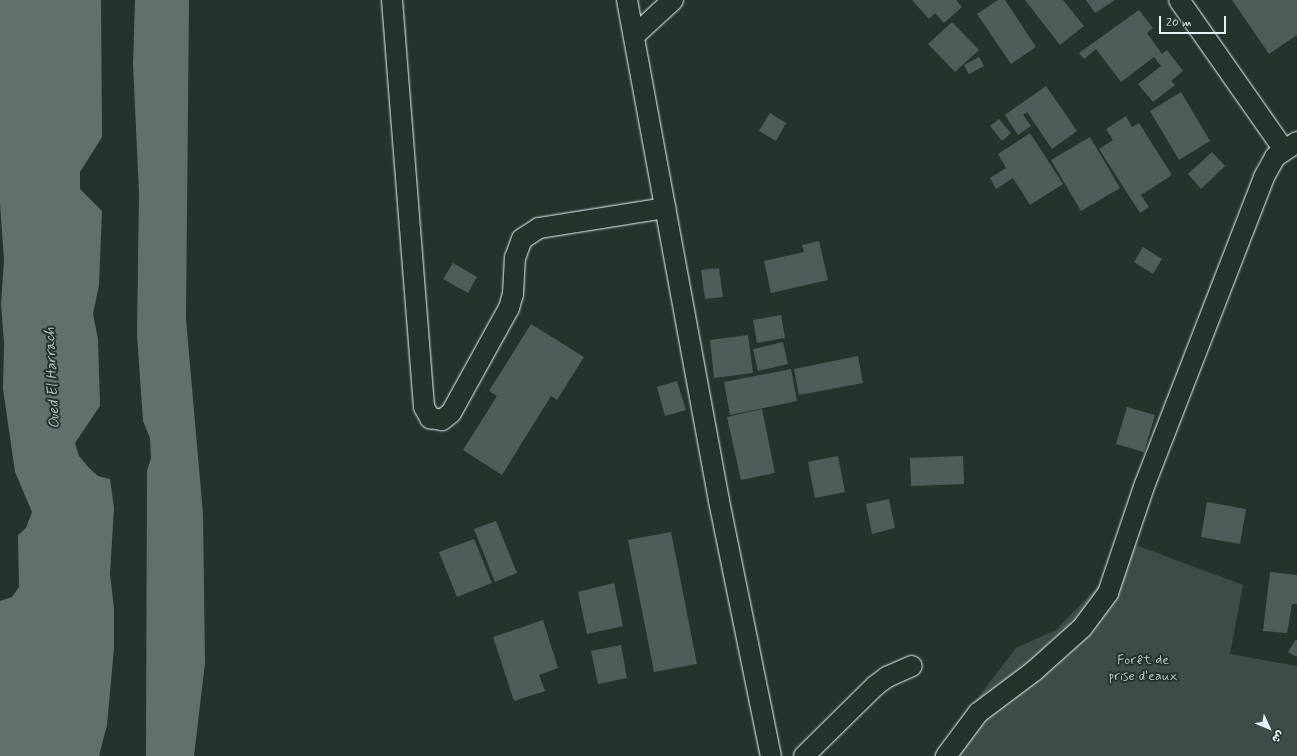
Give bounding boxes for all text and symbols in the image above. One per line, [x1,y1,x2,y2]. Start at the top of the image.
scale bar [1161,8,1228,34]
text: 20 m [1166,15,1192,31]
water label: Oued El Harrach [41,327,65,429]
park label: Forêt de prise d'eaux [1108,652,1178,684]
north arrow [1249,708,1289,748]
text: ش [1268,727,1287,746]

